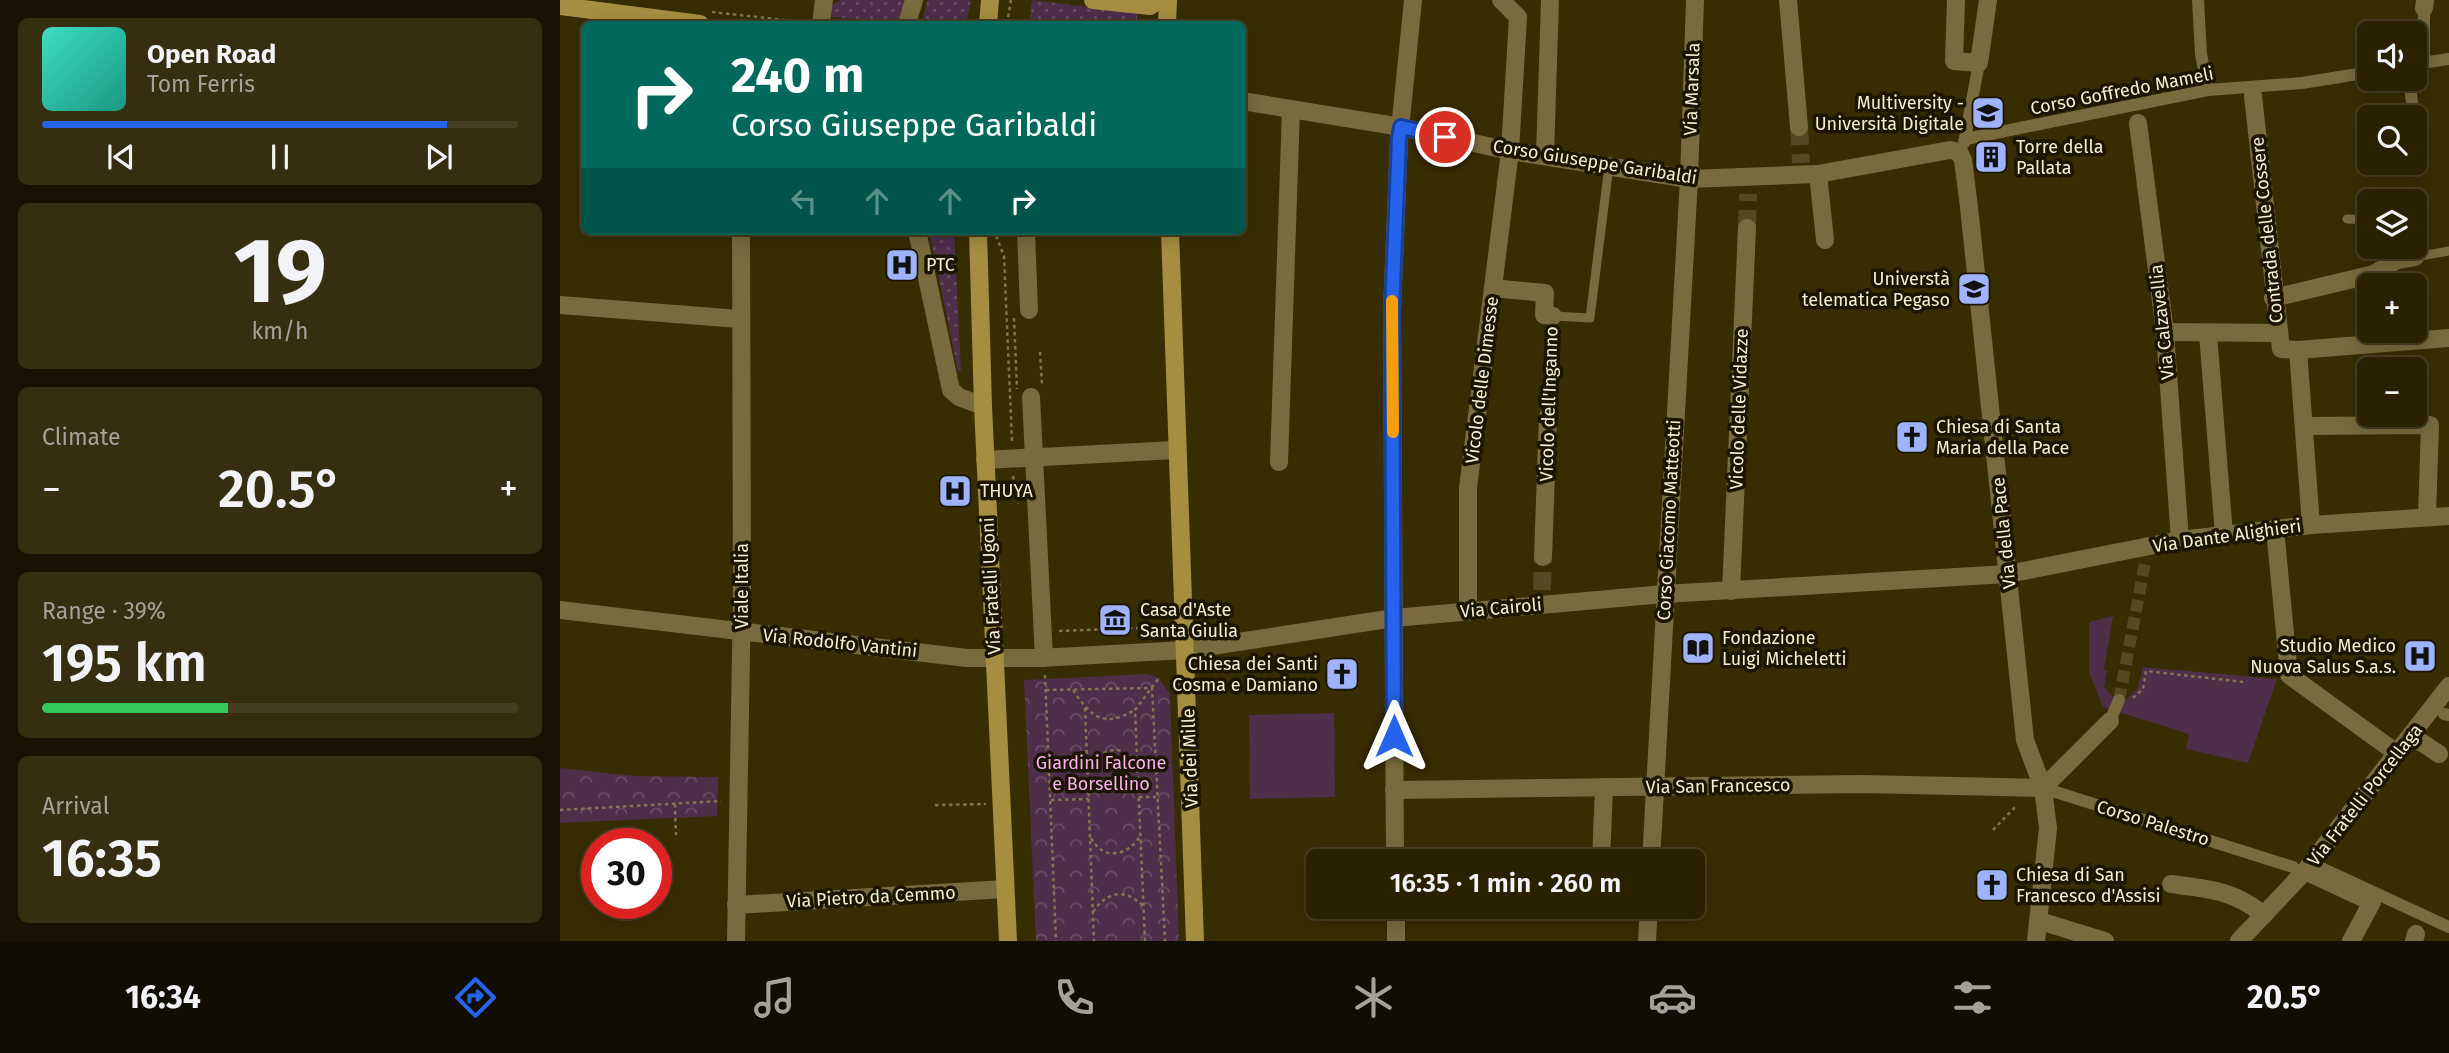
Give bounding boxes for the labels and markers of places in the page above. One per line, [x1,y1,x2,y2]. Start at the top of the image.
place label: Multiversity - Università Digitale [1815,92,1964,135]
school or university icon: Multiversity - Università Digitale [1969,94,2007,132]
pin [1415,107,1475,167]
place label: Torre della Pallata [2016,136,2104,179]
building icon: Torre della Pallata [1972,138,2010,176]
hospital icon: PTC [883,246,921,284]
place label: PTC [926,254,955,276]
place label: Universtà telematica Pegaso [1802,268,1950,311]
school or university icon: Universtà telematica Pegaso [1955,270,1993,308]
place label: Chiesa di Santa Maria della Pace [1936,416,2069,459]
church icon: Chiesa di Santa Maria della Pace [1893,418,1931,456]
hospital icon: THUYA [936,472,974,510]
place label: THUYA [980,480,1033,502]
place label: Casa d'Aste Santa Giulia [1140,599,1238,642]
museum icon: Casa d'Aste Santa Giulia [1096,601,1134,639]
place label: Fondazione Luigi Micheletti [1722,627,1847,670]
library icon: Fondazione Luigi Micheletti [1679,629,1717,667]
place label: Studio Medico Nuova Salus S.a.s. [2250,635,2396,678]
hospital icon: Studio Medico Nuova Salus S.a.s. [2401,637,2439,675]
place label: Chiesa dei Santi Cosma e Damiano [1172,653,1318,696]
church icon: Chiesa dei Santi Cosma e Damiano [1323,655,1361,693]
place label: Chiesa di San Francesco d'Assisi [2016,864,2161,907]
church icon: Chiesa di San Francesco d'Assisi [1973,866,2011,904]

